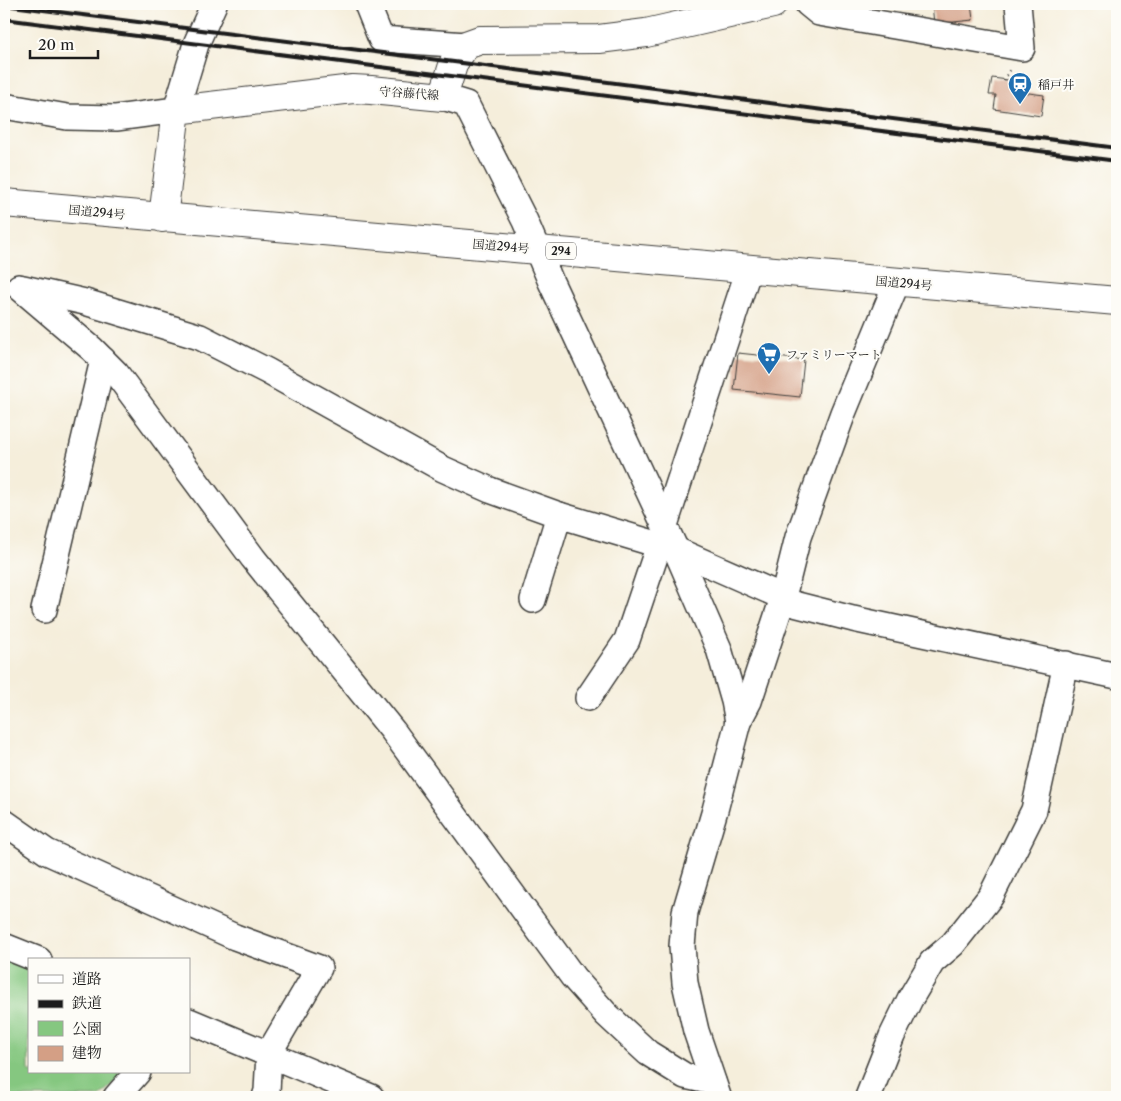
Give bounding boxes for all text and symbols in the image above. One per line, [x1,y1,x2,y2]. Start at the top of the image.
scale bar [30,28,98,60]
text: 20 m [38,35,74,54]
station icon: 稲戸井 [1007,71,1033,105]
place label: 稲戸井 [1038,77,1075,92]
street label: 守谷藤代線 [379,83,439,103]
street label: 国道294号 [68,202,126,222]
street label: 国道294号 [472,236,530,256]
road number: 294 [546,242,576,260]
street label: 国道294号 [875,273,933,293]
supermarket icon: ファミリーマート [756,341,782,375]
place label: ファミリーマート [786,347,882,362]
legend [28,958,190,1074]
text: 道路 [72,969,102,988]
text: 鉄道 [72,993,102,1012]
text: 公園 [72,1019,102,1038]
text: 建物 [72,1043,102,1062]

